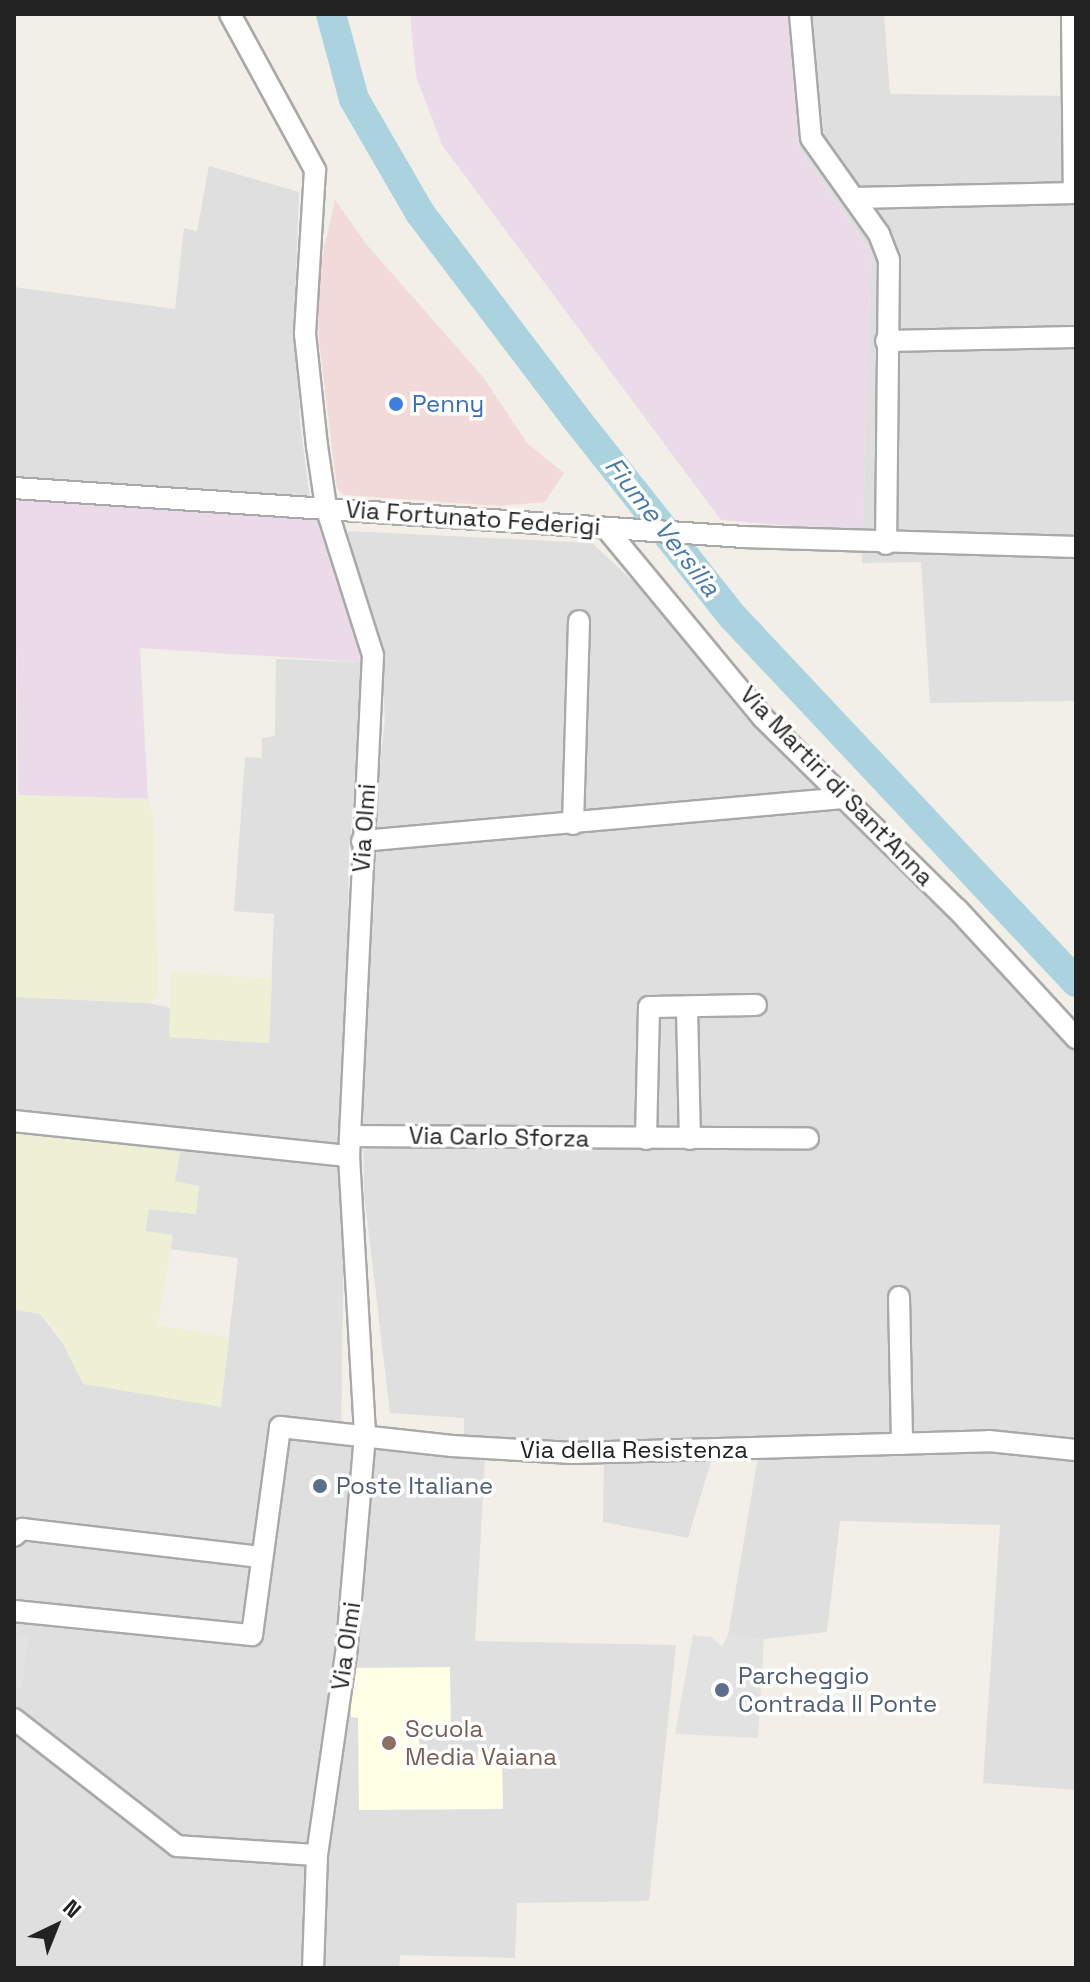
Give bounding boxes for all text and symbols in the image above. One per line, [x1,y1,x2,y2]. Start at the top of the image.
place label: Penny [412,390,484,418]
marker: Penny [387,395,405,413]
water label: Fiume Versilia [598,451,726,603]
street label: Via Fortunato Federigi [345,495,601,541]
street label: Via Martiri di Sant'Anna [734,680,940,892]
street label: Via Olmi [347,783,381,873]
street label: Via Carlo Sforza [408,1121,590,1153]
street label: Via della Resistenza [520,1436,748,1464]
place label: Poste Italiane [336,1472,493,1500]
marker: Poste Italiane [311,1477,329,1495]
street label: Via Olmi [326,1600,366,1692]
place label: Parcheggio Contrada Il Ponte [738,1662,937,1718]
marker: Parcheggio Contrada Il Ponte [713,1681,731,1699]
place label: Scuola Media Vaiana [405,1715,557,1771]
marker: Scuola Media Vaiana [380,1734,398,1752]
north arrow [16,1886,96,1966]
text: N [57,1893,87,1924]

